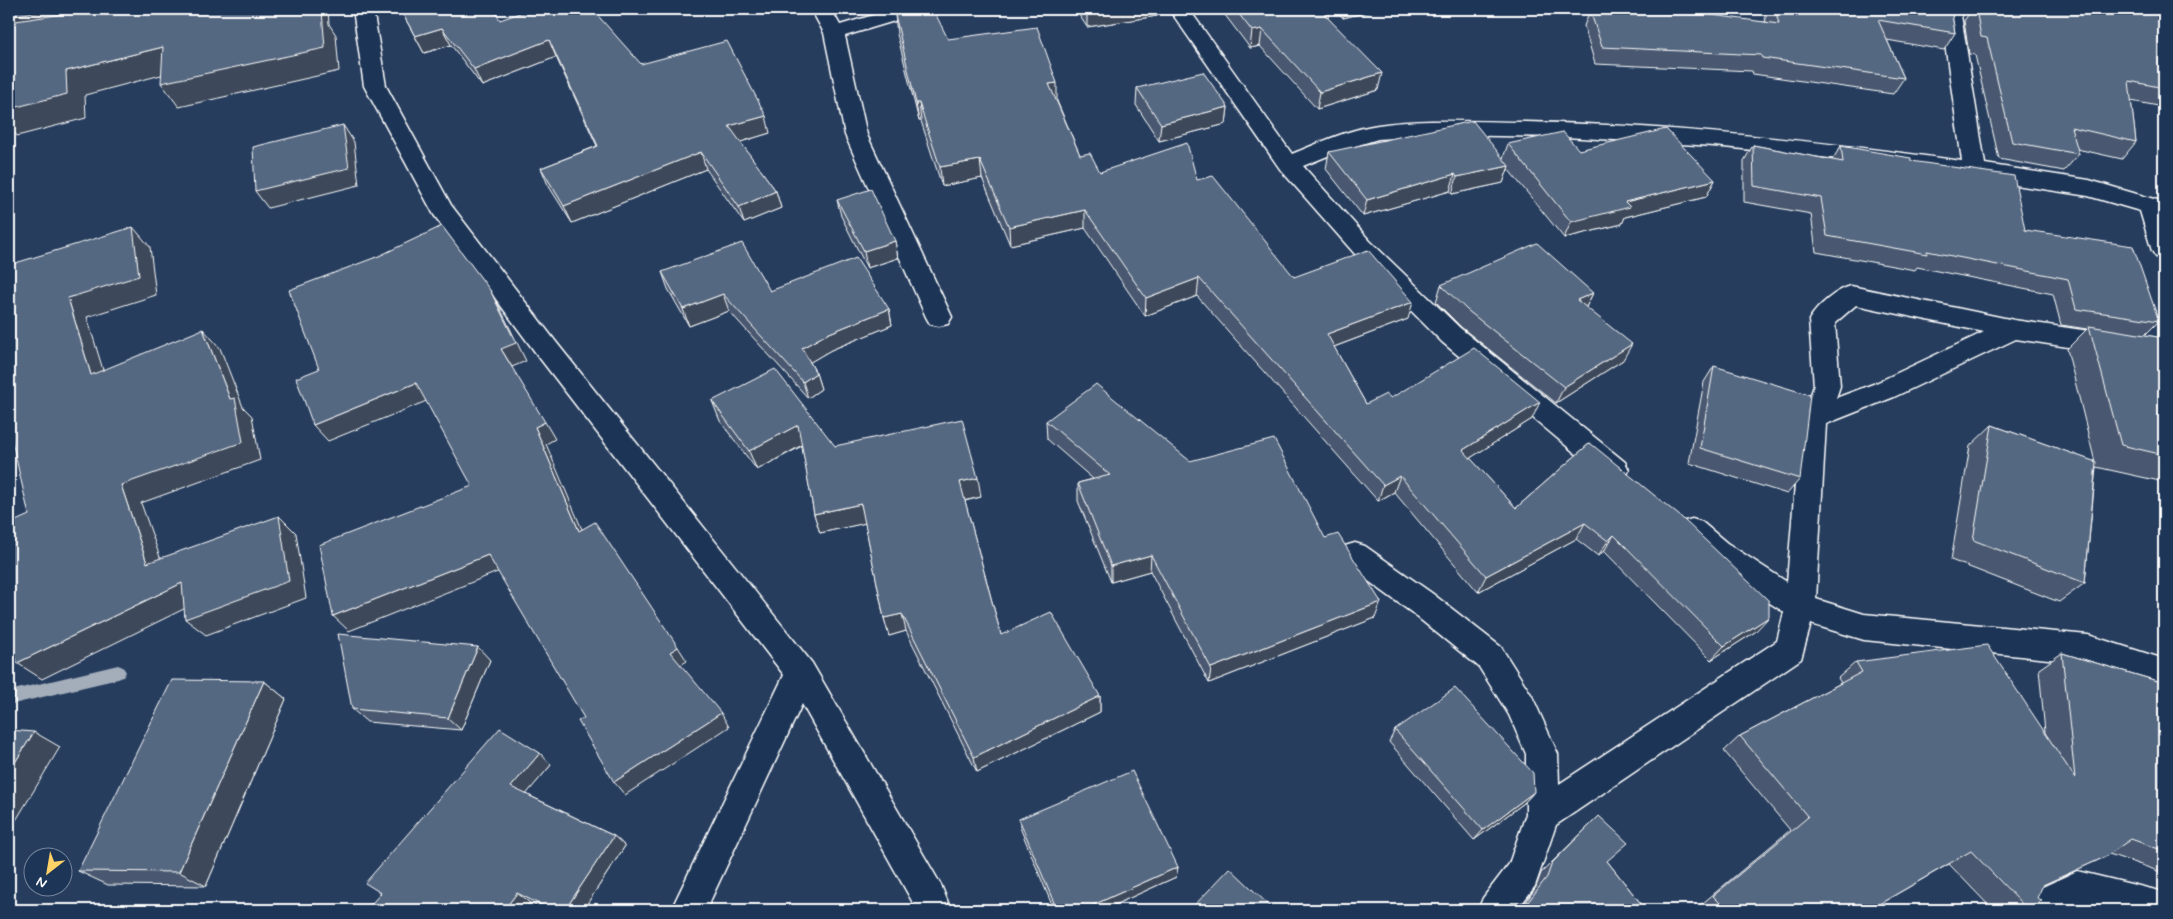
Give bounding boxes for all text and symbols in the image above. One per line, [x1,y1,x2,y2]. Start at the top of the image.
north arrow [22,846,72,896]
text: N [33,872,50,892]

